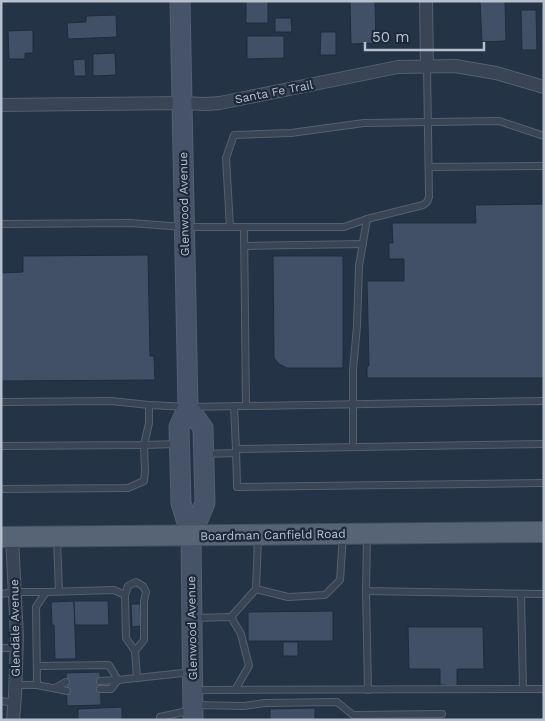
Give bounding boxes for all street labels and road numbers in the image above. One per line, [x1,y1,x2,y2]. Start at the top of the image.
street label: Santa Fe Trail [234,77,315,106]
street label: Glenwood Avenue [176,152,192,256]
street label: Boardman Canfield Road [200,527,346,543]
street label: Glenwood Avenue [184,576,200,680]
street label: Glendale Avenue [7,579,23,677]

